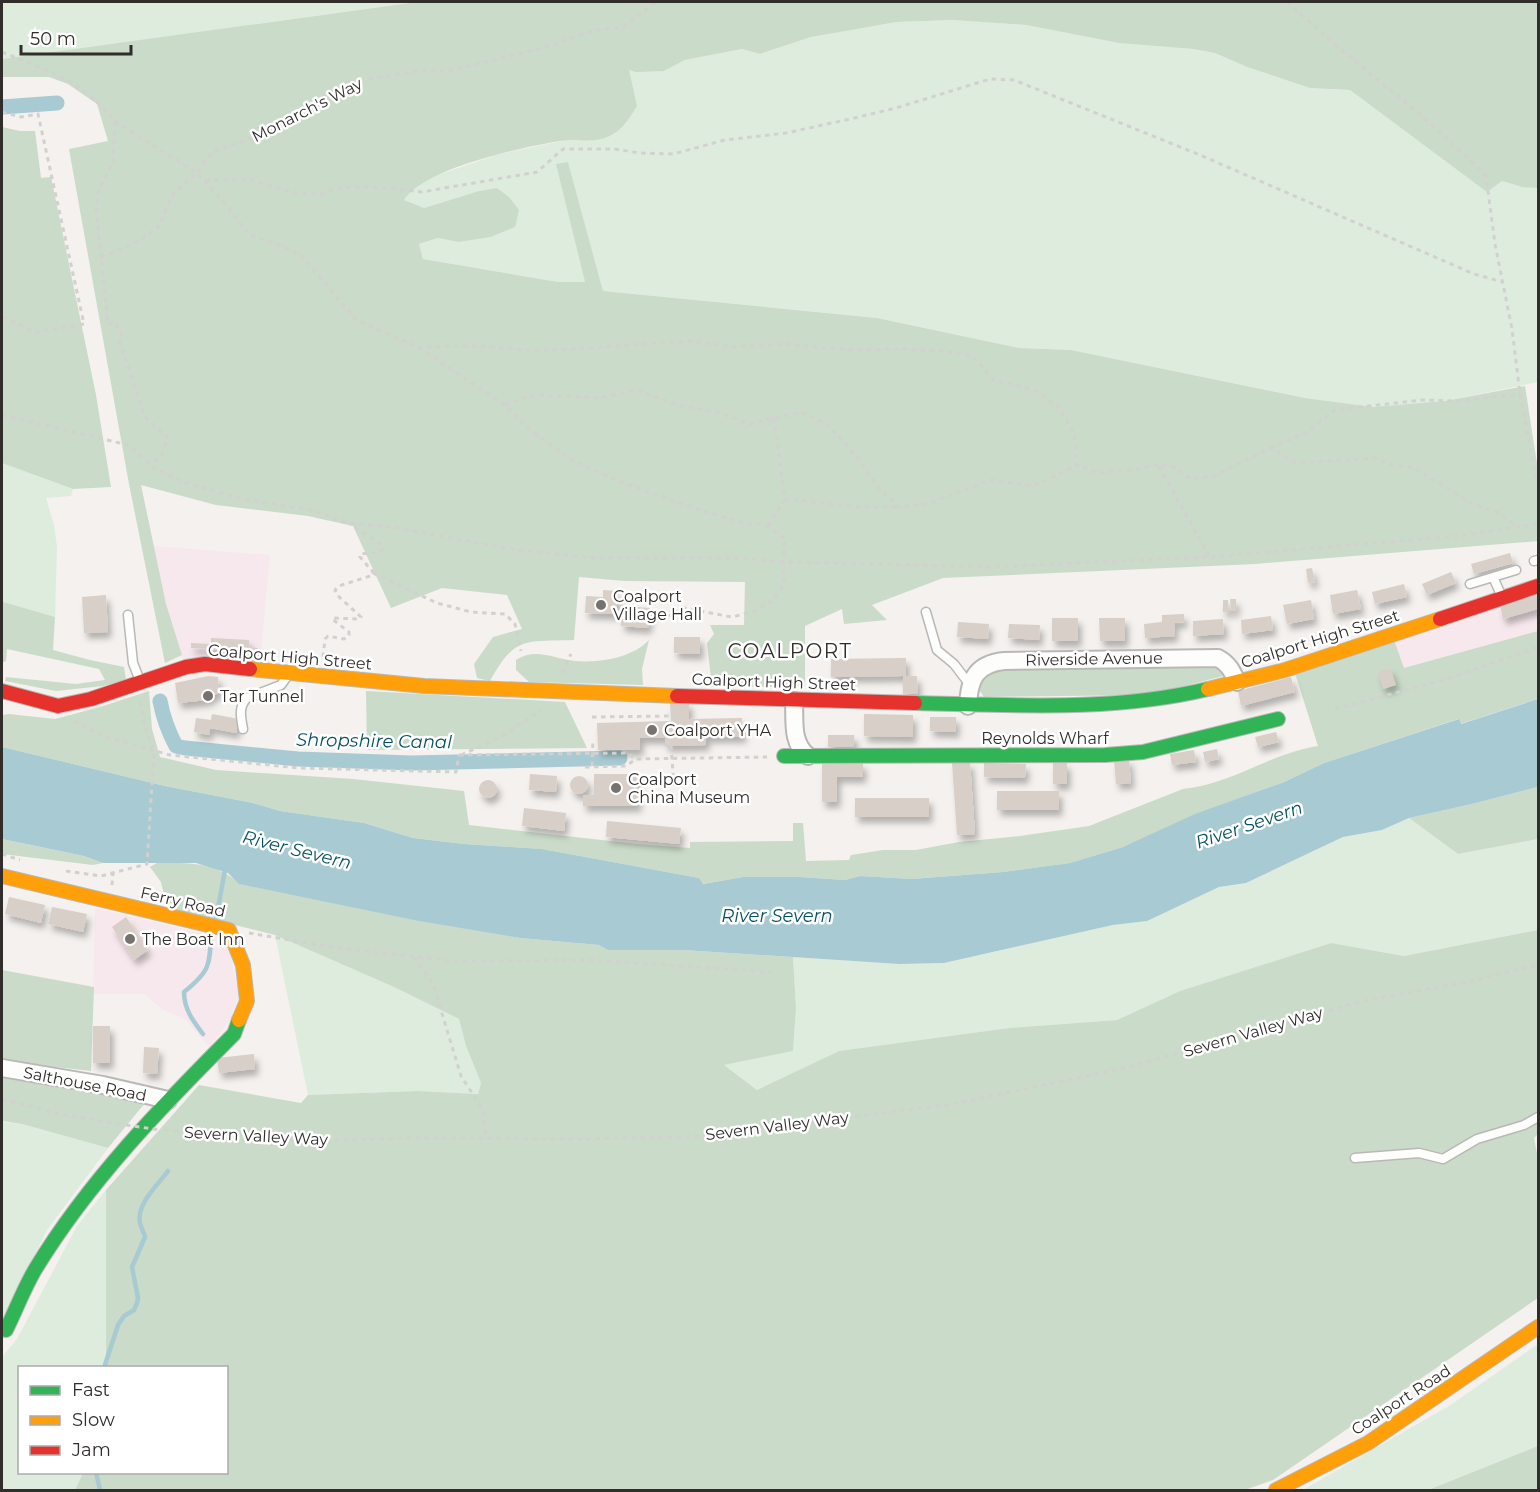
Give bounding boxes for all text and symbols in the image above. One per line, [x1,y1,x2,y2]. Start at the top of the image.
scale bar [21,18,130,56]
text: 50 m [30,28,76,50]
street label: Monarch's Way [249,74,366,146]
place label: Coalport Village Hall [613,587,702,624]
marker: Coalport Village Hall [594,598,608,612]
street label: Coalport High Street [1239,606,1402,672]
district label: COALPORT [727,639,853,663]
street label: Coalport High Street [207,640,373,674]
street label: Riverside Avenue [1025,648,1163,670]
street label: Coalport High Street [691,670,857,694]
place label: Tar Tunnel [220,687,304,706]
marker: Tar Tunnel [201,689,215,703]
place label: Coalport YHA [664,721,772,740]
marker: Coalport YHA [645,723,659,737]
water label: Shropshire Canal [296,729,452,753]
street label: Reynolds Wharf [981,729,1109,748]
place label: Coalport China Museum [628,770,750,807]
marker: Coalport China Museum [609,781,623,795]
water label: River Severn [1193,796,1305,854]
water label: River Severn [240,826,354,874]
street label: Ferry Road [139,883,227,921]
water label: River Severn [721,905,833,927]
place label: The Boat Inn [142,930,245,949]
marker: The Boat Inn [123,932,137,946]
street label: Severn Valley Way [1181,1003,1325,1061]
street label: Salthouse Road [22,1063,148,1105]
street label: Severn Valley Way [704,1108,850,1144]
street label: Severn Valley Way [184,1123,329,1149]
street label: Coalport Road [1348,1361,1454,1439]
legend [18,1366,228,1474]
text: Fast [72,1379,110,1401]
text: Slow [72,1409,115,1431]
text: Jam [71,1439,111,1461]

